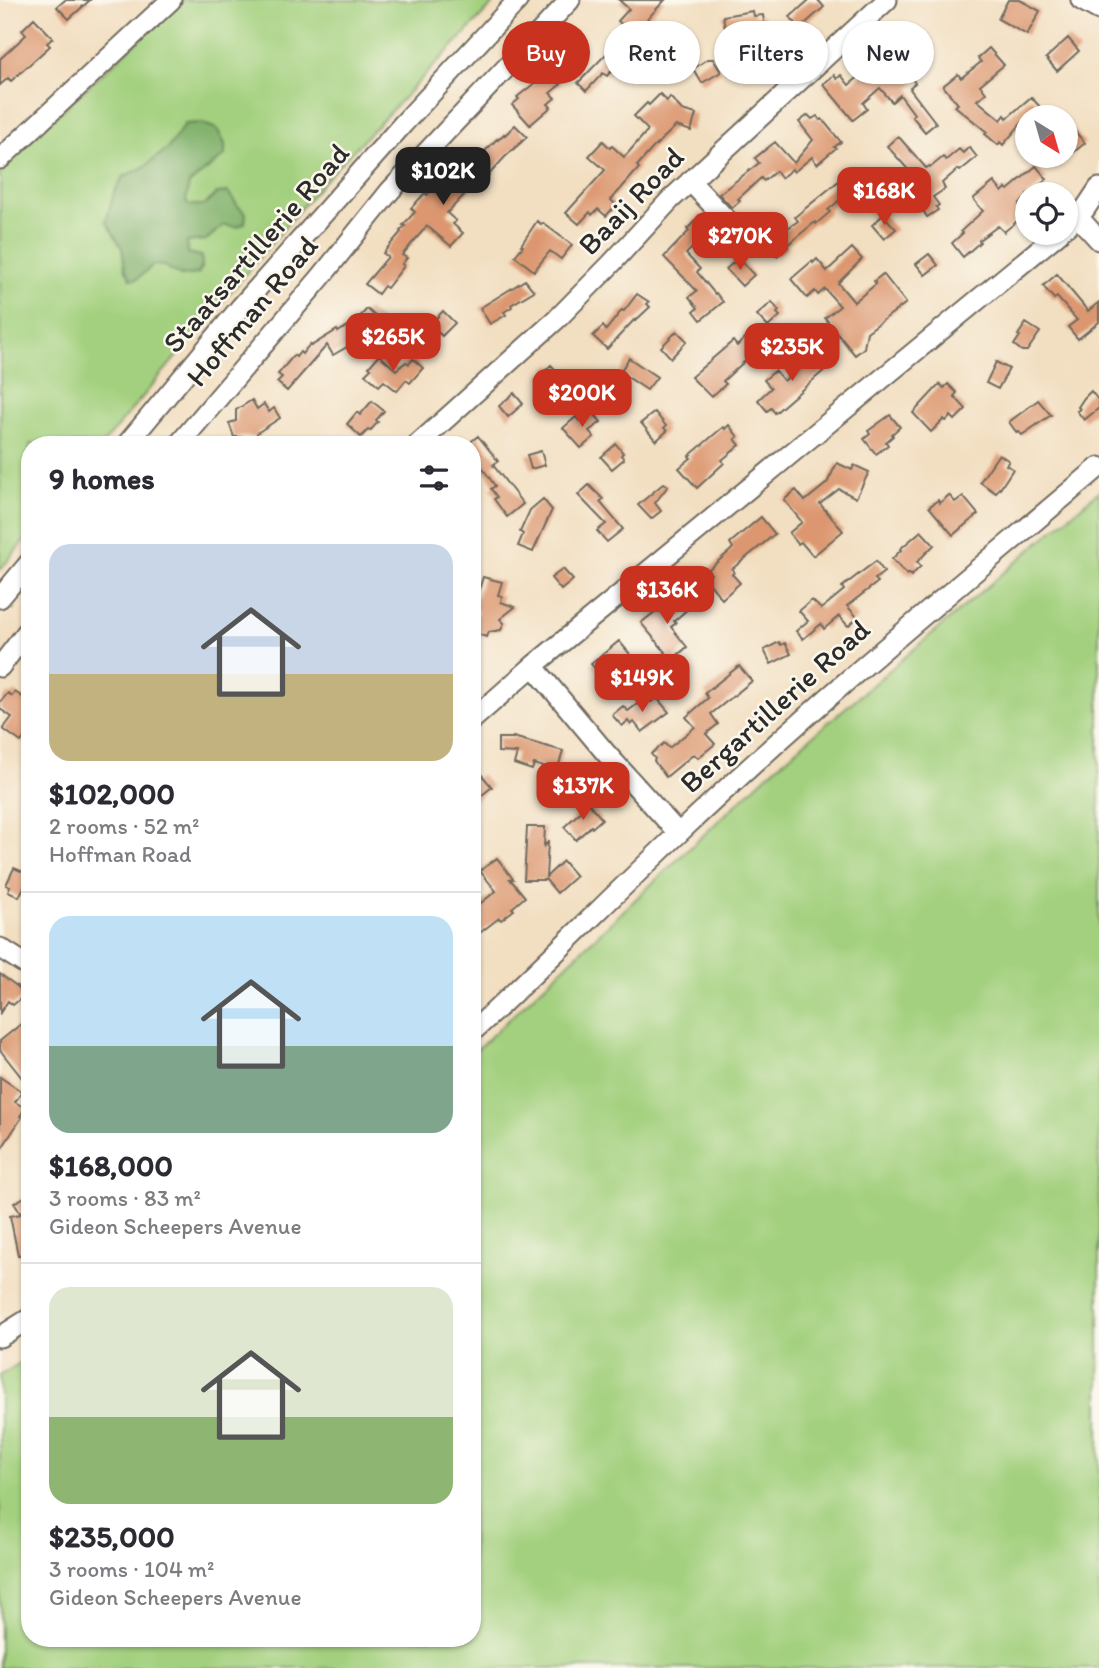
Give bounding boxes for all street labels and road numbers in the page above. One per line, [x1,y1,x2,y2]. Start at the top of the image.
street label: Staatsartillerie Road [154,135,357,360]
street label: Baaij Road [570,139,691,263]
street label: Hoffman Road [178,228,326,394]
street label: Bergartillerie Road [672,610,878,801]

